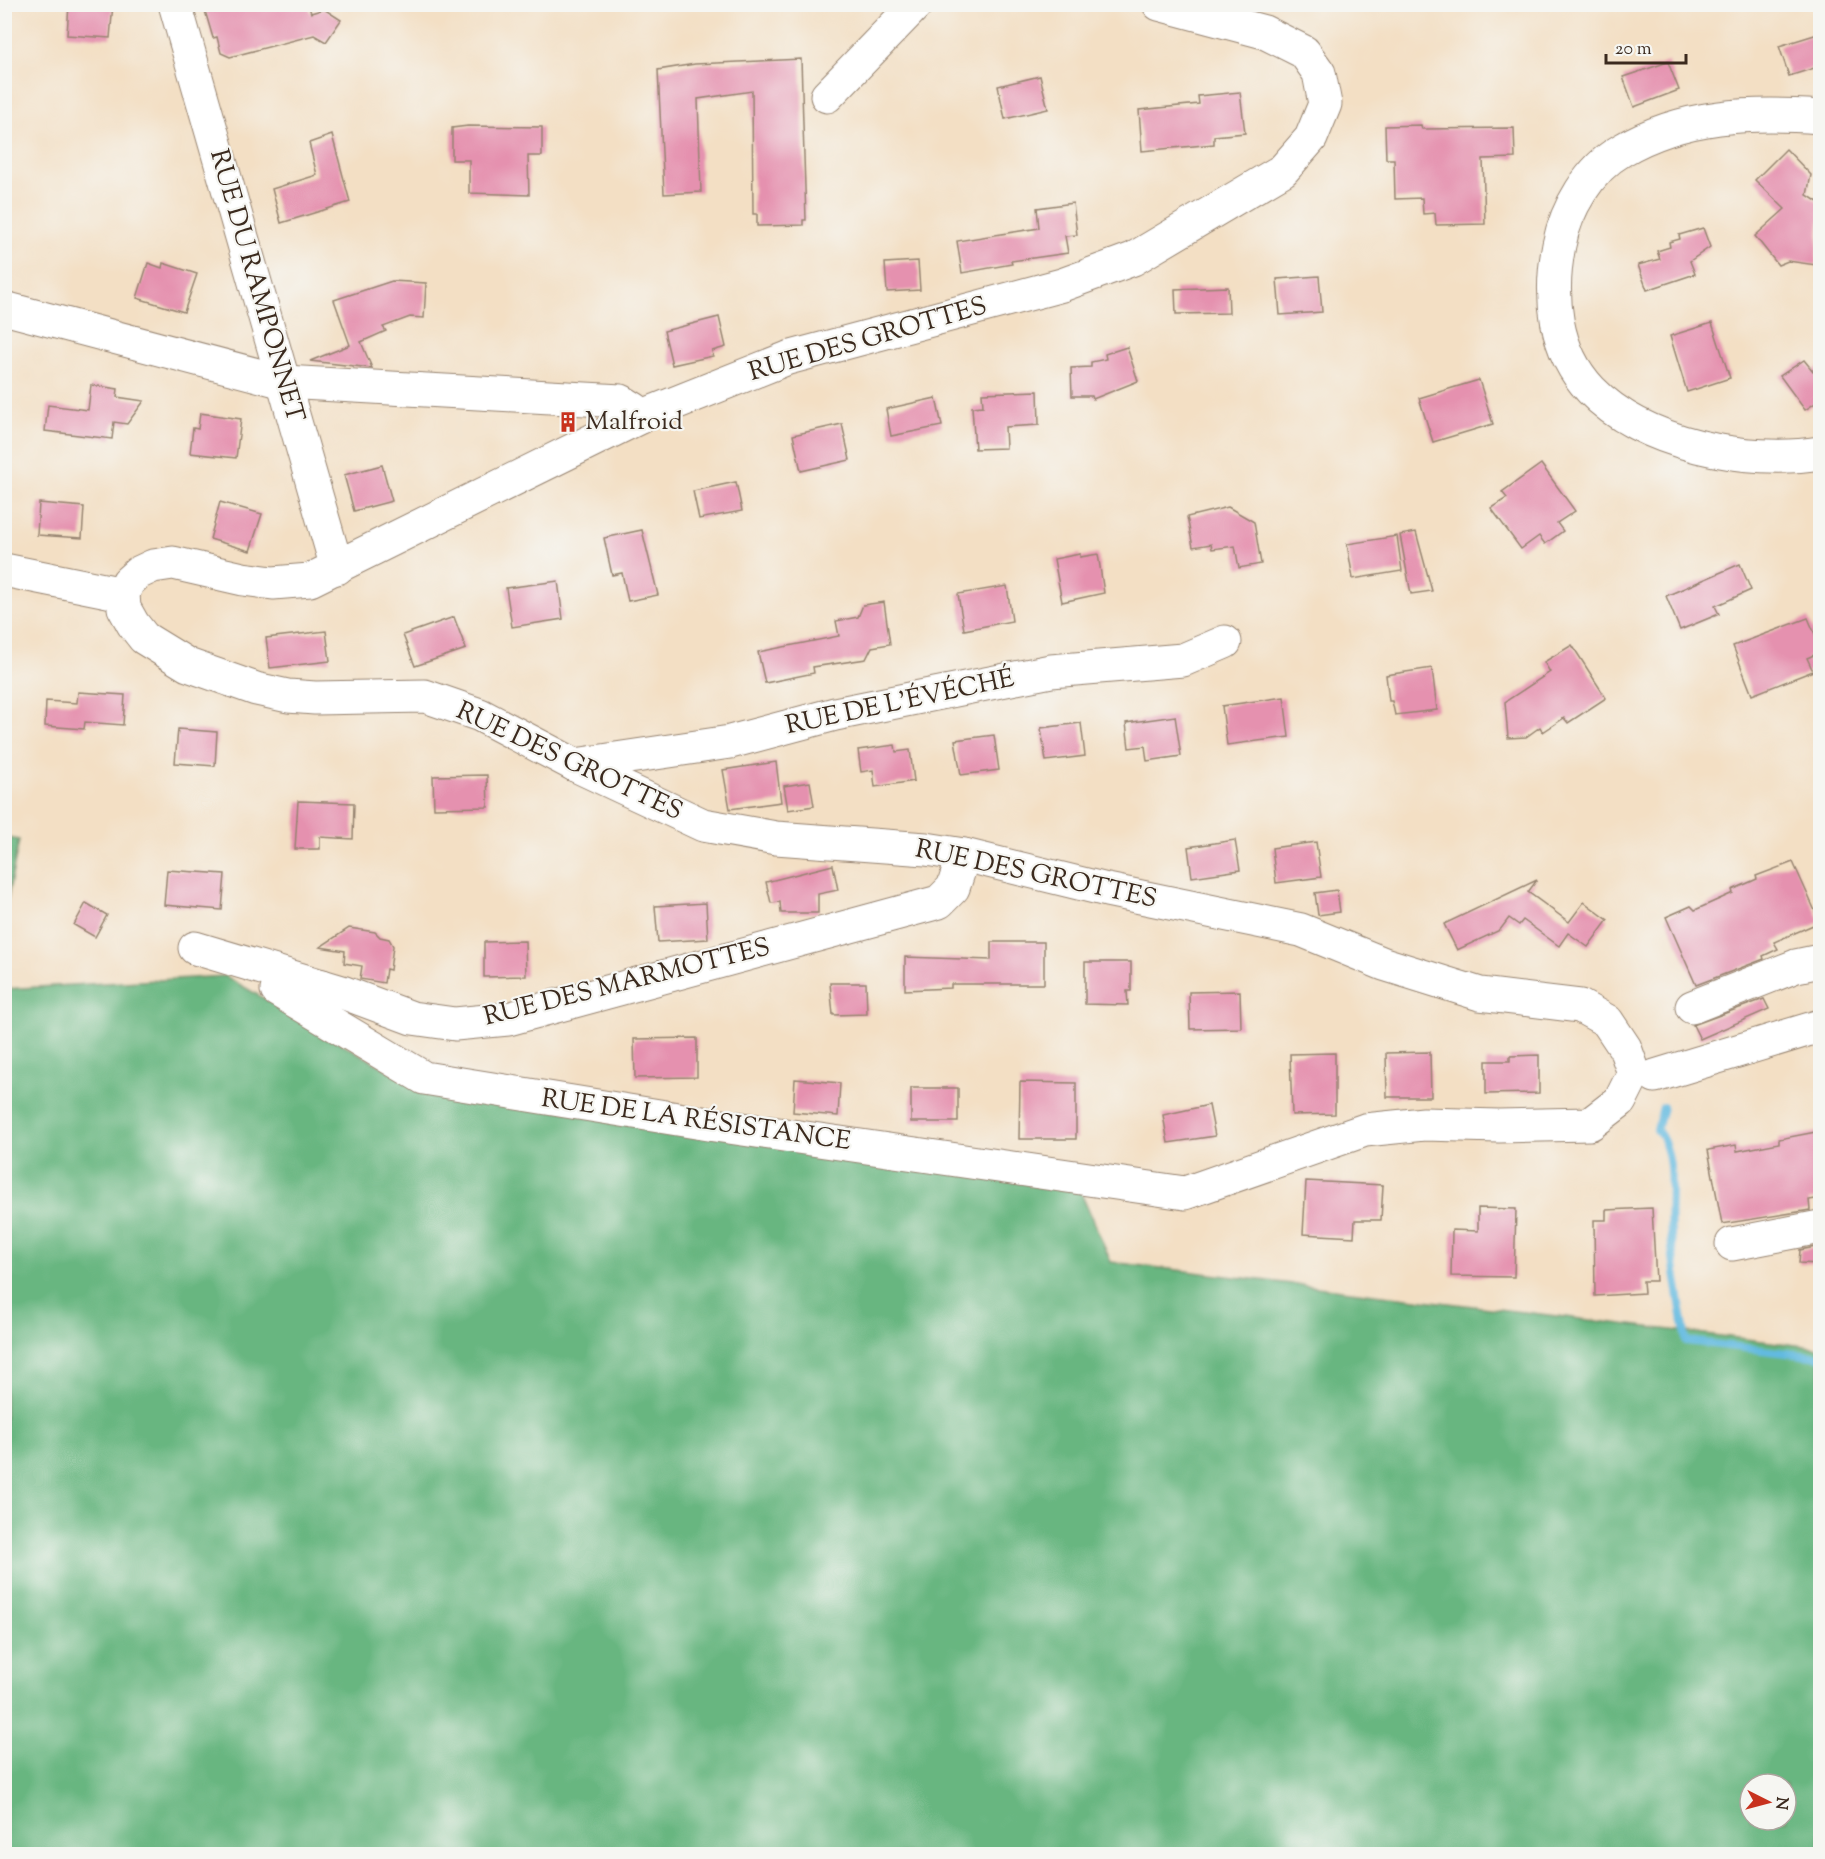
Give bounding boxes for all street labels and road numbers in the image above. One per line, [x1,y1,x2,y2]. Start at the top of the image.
street label: RUE DU RAMPONNET [199,145,313,427]
street label: RUE DES GROTTES [745,288,991,392]
street label: RUE DE L'ÉVÉCHÉ [782,661,1018,745]
street label: RUE DES GROTTES [450,693,688,831]
street label: RUE DES GROTTES [912,831,1160,919]
street label: RUE DES MARMOTTES [480,929,774,1037]
street label: RUE DE LA RÉSISTANCE [539,1081,853,1161]

